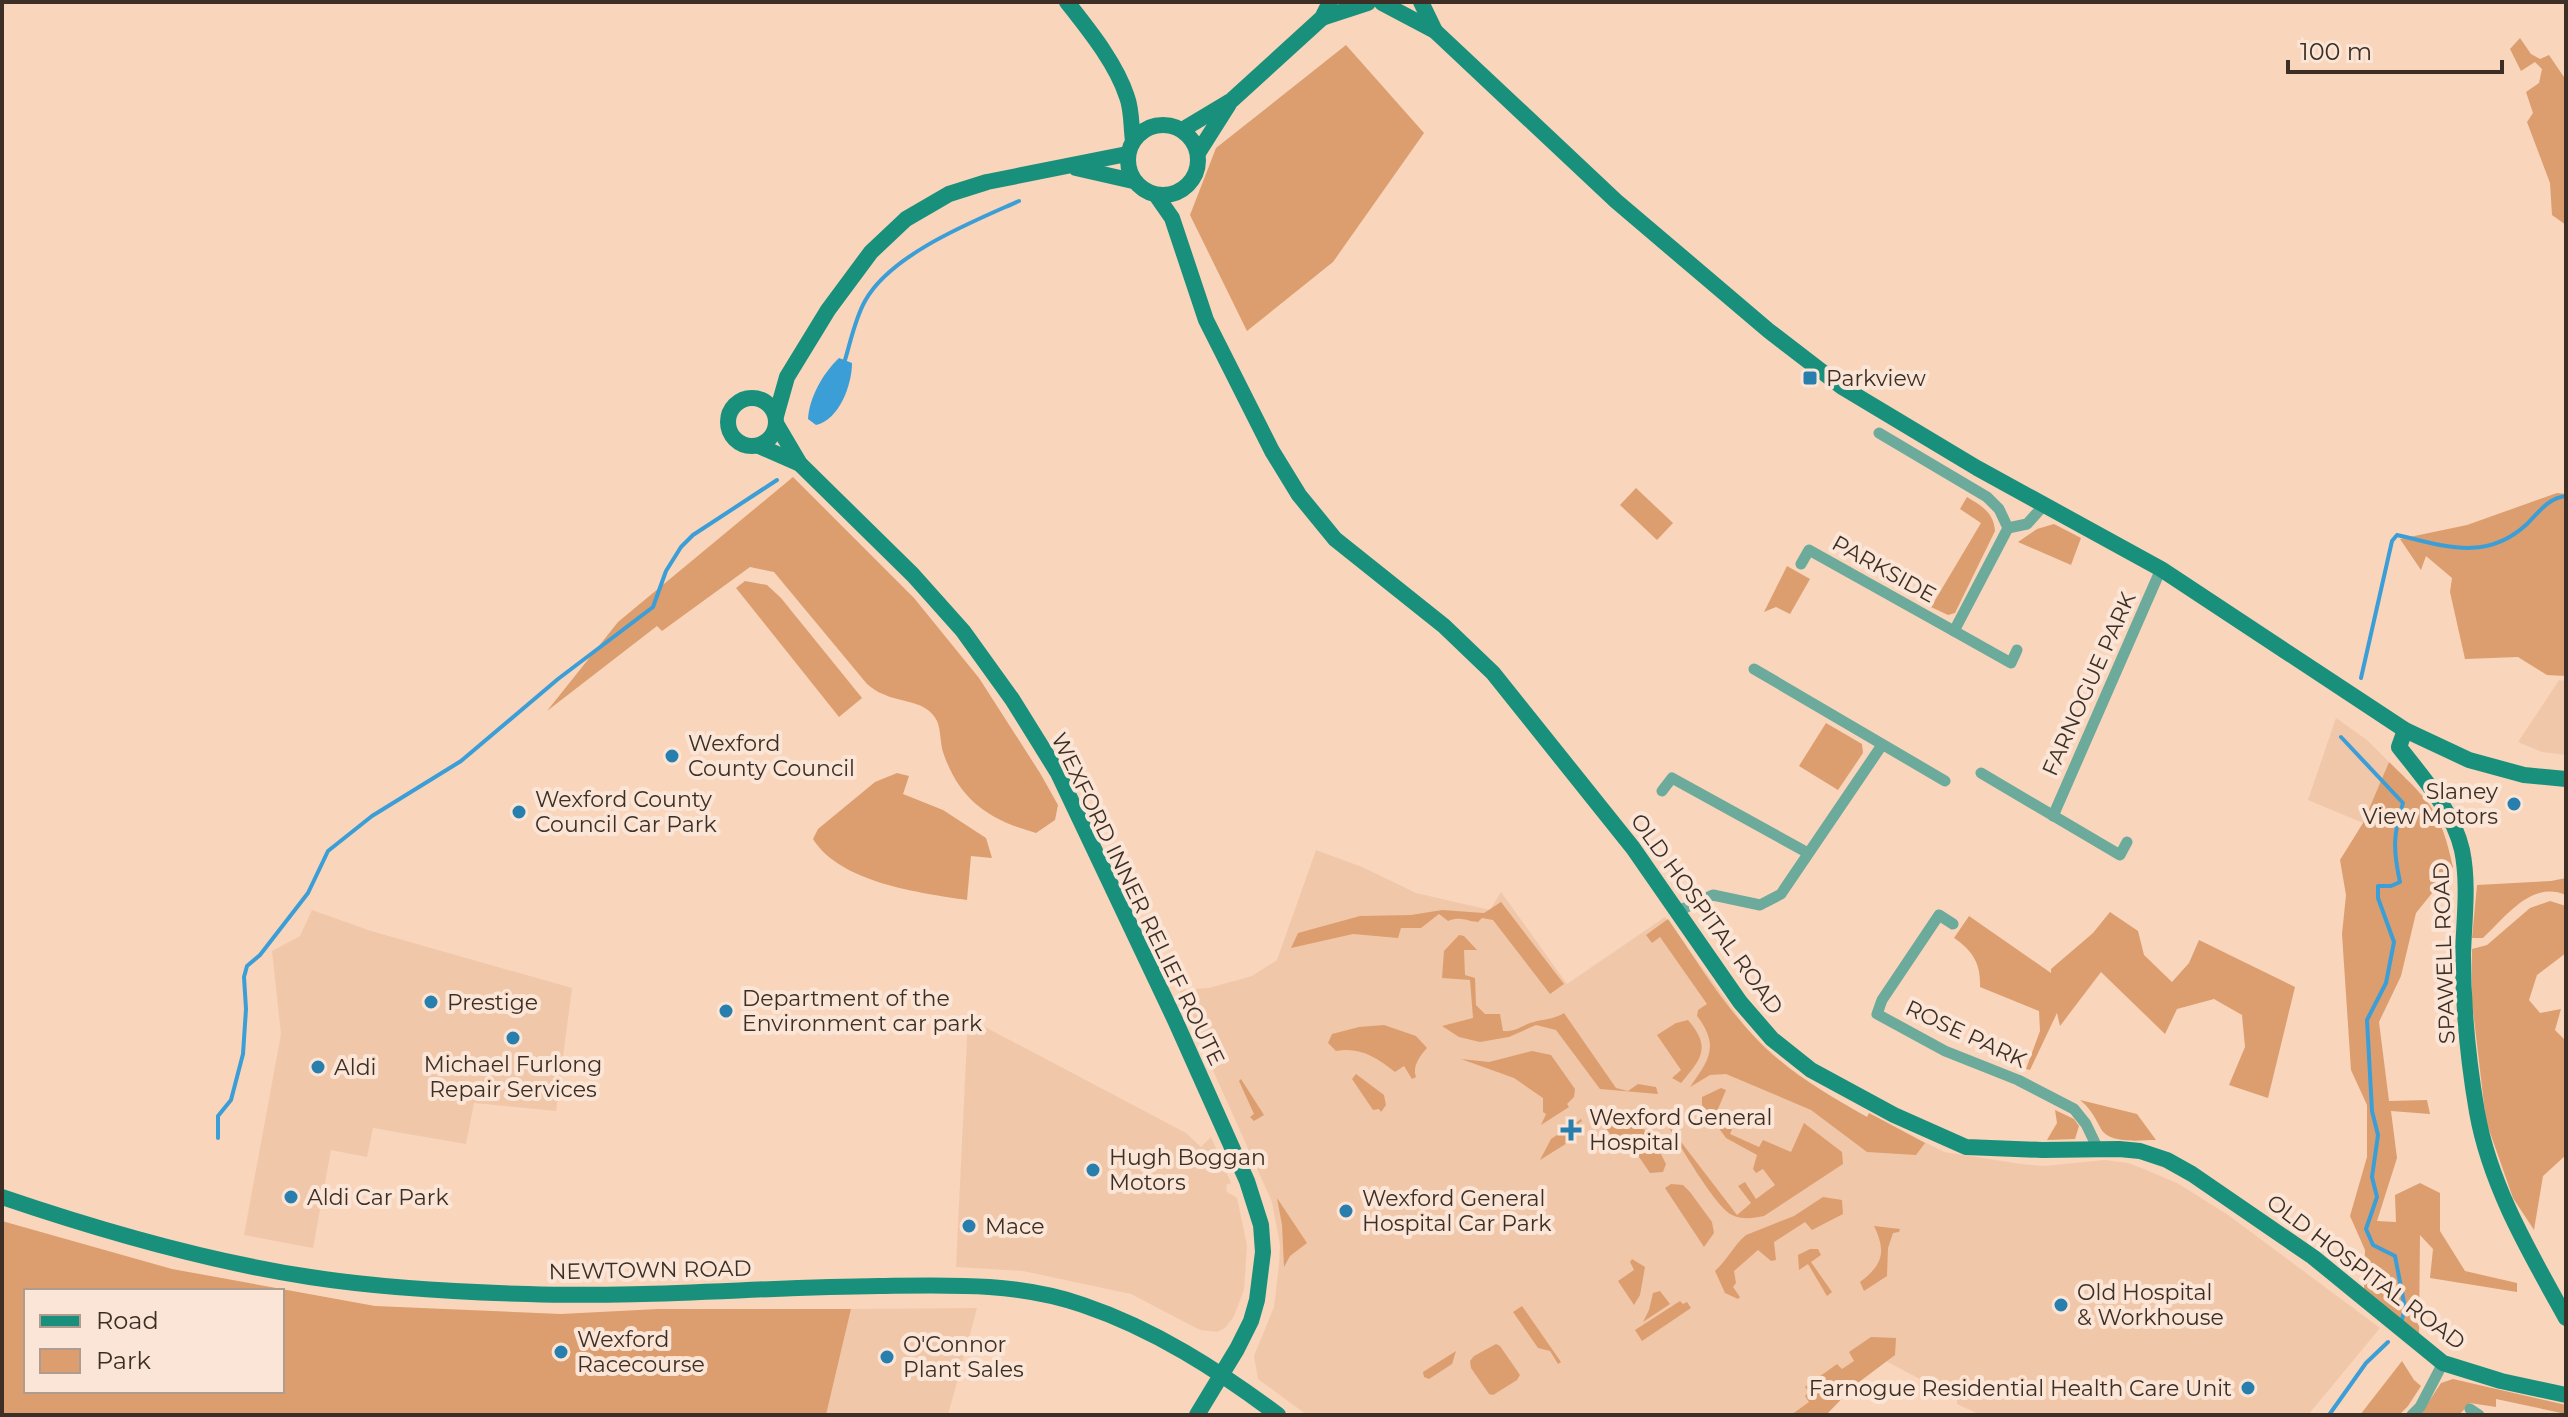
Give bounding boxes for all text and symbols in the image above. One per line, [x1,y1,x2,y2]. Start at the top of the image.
scale bar [2288,24,2502,74]
text: 100 m [2300,37,2372,66]
place label: Parkview [1826,365,1927,392]
marker: Parkview [1801,369,1819,387]
street label: PARKSIDE [1827,529,1941,609]
street label: FARNOGUE PARK [2036,588,2142,780]
street label: WEXFORD INNER RELIEF ROUTE [1045,728,1231,1070]
place label: Wexford County Council [688,730,855,782]
marker: Wexford County Council [663,747,681,765]
place label: Slaney View Motors [2362,778,2498,830]
place label: Wexford County Council Car Park [535,786,717,838]
marker: Slaney View Motors [2505,795,2523,813]
marker: Wexford County Council Car Park [510,803,528,821]
street label: OLD HOSPITAL ROAD [1625,808,1789,1020]
street label: SPAWELL ROAD [2427,862,2461,1044]
place label: Department of the Environment car park [742,985,983,1037]
place label: Prestige [447,989,538,1016]
marker: Prestige [422,993,440,1011]
street label: ROSE PARK [1901,994,2031,1074]
marker: Department of the Environment car park [717,1002,735,1020]
marker: Michael Furlong Repair Services [504,1029,522,1047]
place label: Michael Furlong Repair Services [424,1051,602,1103]
place label: Aldi [334,1054,377,1081]
marker: Aldi [309,1058,327,1076]
place label: Wexford General Hospital [1589,1104,1773,1156]
marker: Wexford General Hospital [1560,1119,1582,1141]
place label: Hugh Boggan Motors [1109,1144,1266,1196]
marker: Hugh Boggan Motors [1084,1161,1102,1179]
place label: Aldi Car Park [307,1184,449,1211]
place label: Wexford General Hospital Car Park [1362,1185,1552,1237]
marker: Aldi Car Park [282,1188,300,1206]
street label: OLD HOSPITAL ROAD [2261,1188,2471,1356]
marker: Wexford General Hospital Car Park [1337,1202,1355,1220]
place label: Mace [985,1213,1044,1240]
marker: Mace [960,1217,978,1235]
street label: NEWTOWN ROAD [548,1255,752,1285]
place label: Old Hospital & Workhouse [2077,1279,2224,1331]
legend [24,1289,284,1393]
marker: Old Hospital & Workhouse [2052,1296,2070,1314]
text: Road [96,1306,159,1335]
place label: Wexford Racecourse [577,1326,705,1378]
place label: O'Connor Plant Sales [903,1331,1024,1383]
marker: Wexford Racecourse [552,1343,570,1361]
text: Park [96,1346,151,1375]
marker: O'Connor Plant Sales [878,1348,896,1366]
place label: Farnogue Residential Health Care Unit [1809,1375,2232,1402]
marker: Farnogue Residential Health Care Unit [2239,1379,2257,1397]

